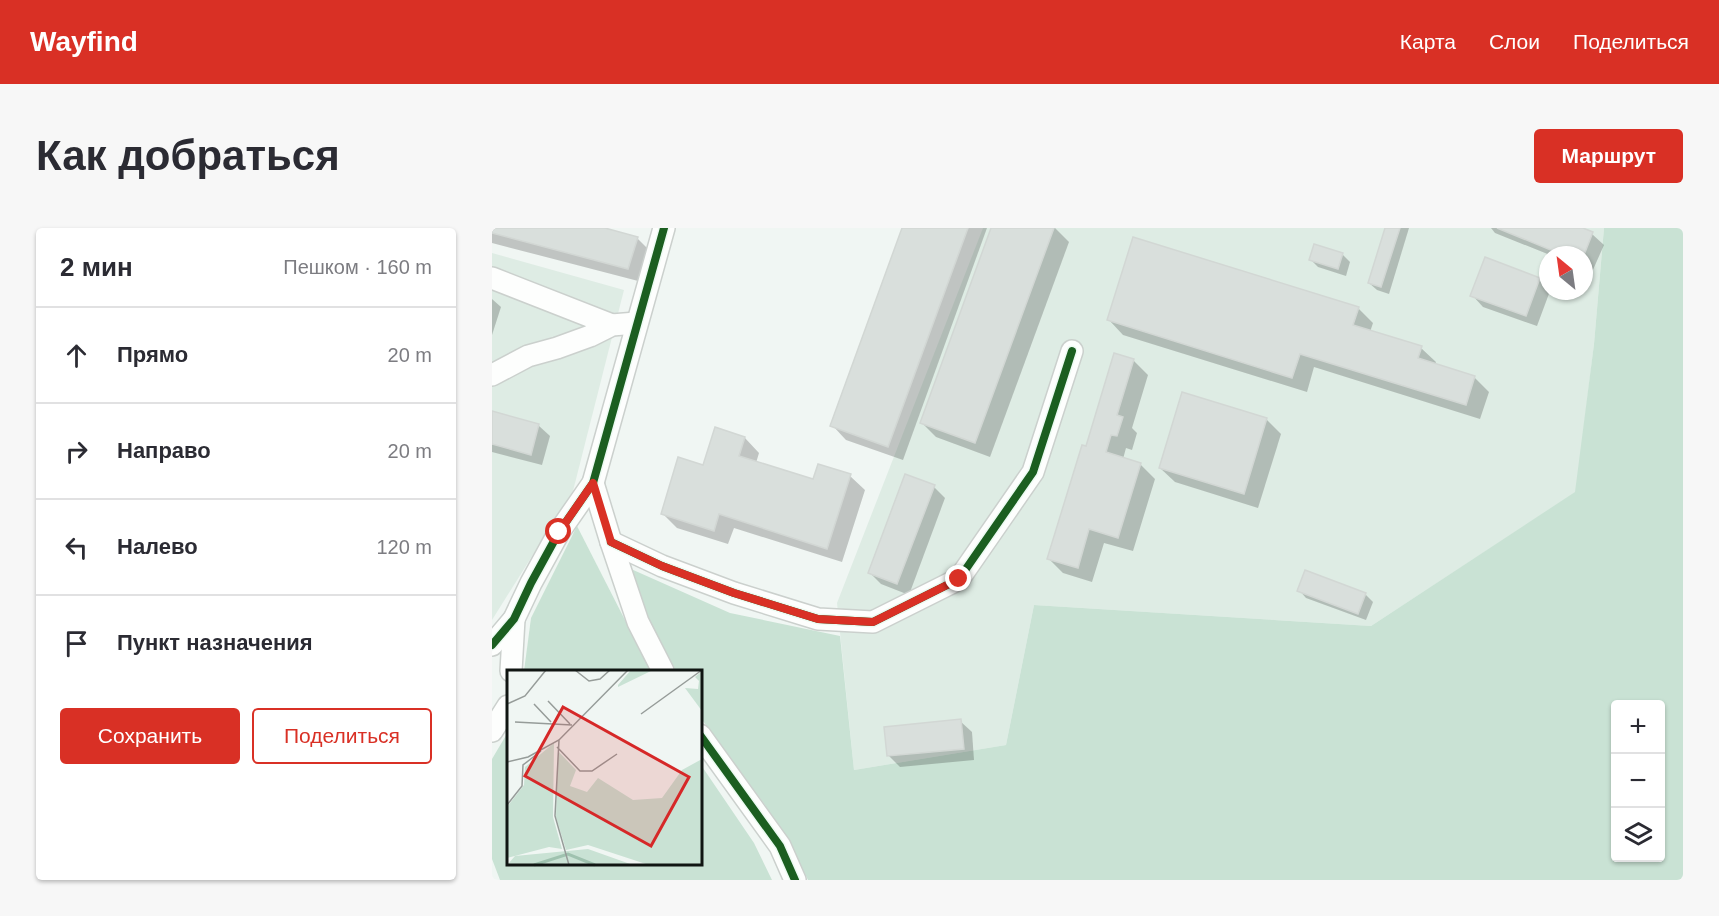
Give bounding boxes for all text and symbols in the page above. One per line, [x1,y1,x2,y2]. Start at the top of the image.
text: Wayfind [30,26,138,57]
text: Карта [1400,30,1456,53]
text: Слои [1489,30,1540,53]
text: Поделиться [1573,30,1689,53]
button: Маршрут [1534,129,1683,183]
text: Как добраться [36,132,340,179]
north arrow [1539,246,1593,300]
text: 2 мин [60,252,133,282]
text: Пешком · 160 m [283,256,432,278]
icon: ahead [60,339,93,372]
text: Прямо [117,342,188,367]
text: 20 m [388,344,432,366]
icon: right [60,435,93,468]
text: Направо [117,438,211,463]
text: 20 m [388,440,432,462]
route start [545,518,571,544]
icon: left [60,531,93,564]
text: Налево [117,534,198,559]
text: 120 m [376,536,432,558]
route end [945,565,971,591]
icon: arrive [60,627,93,660]
text: Пункт назначения [117,630,313,655]
inset map [507,670,702,865]
map controls [1611,700,1665,862]
button: + [1611,700,1665,754]
button: Сохранить [60,708,240,764]
button: Поделиться [252,708,432,764]
button: − [1611,754,1665,808]
button: layers [1611,808,1665,862]

